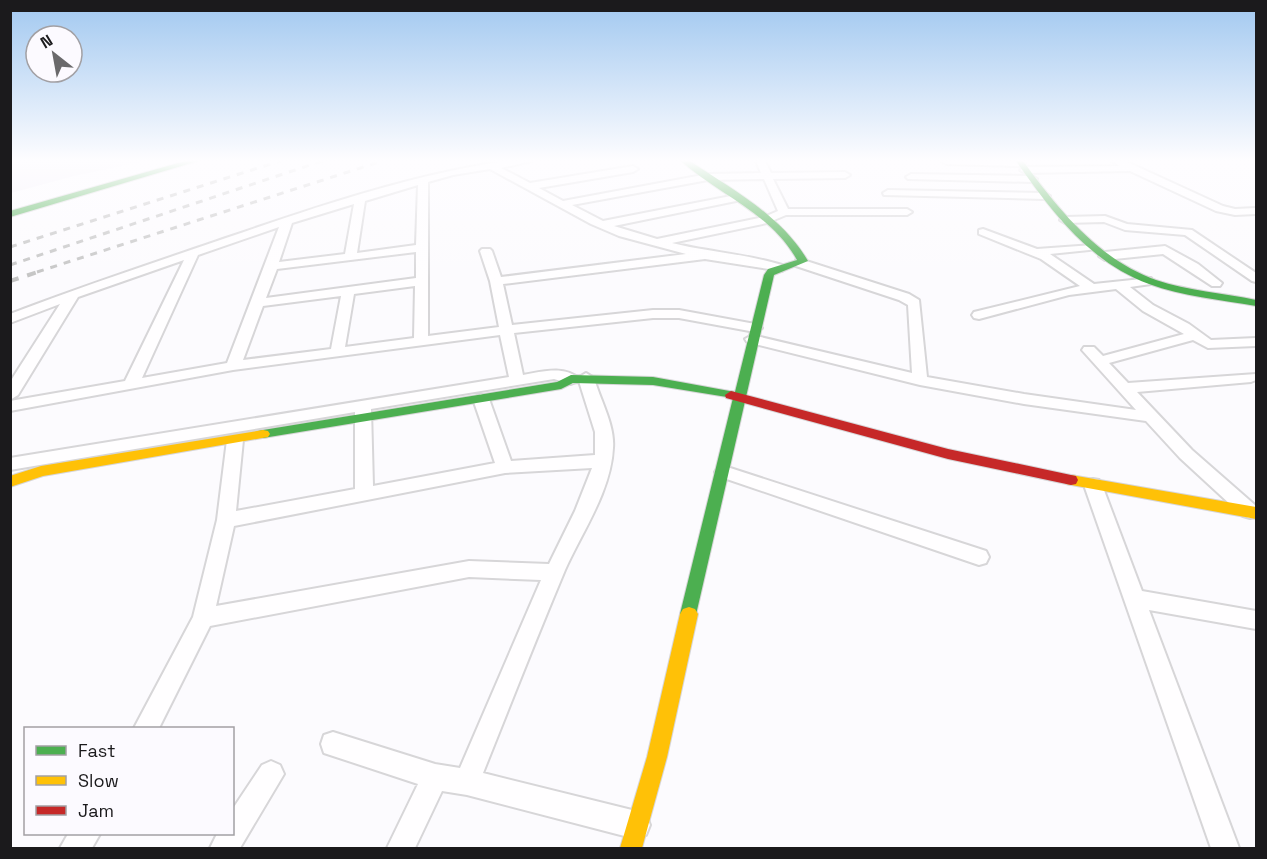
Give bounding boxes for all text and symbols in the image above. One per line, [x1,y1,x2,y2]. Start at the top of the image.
north arrow [24,24,84,84]
text: N [37,30,57,53]
legend [24,727,234,835]
text: Fast [78,739,115,762]
text: Slow [78,769,119,792]
text: Jam [78,799,114,822]

